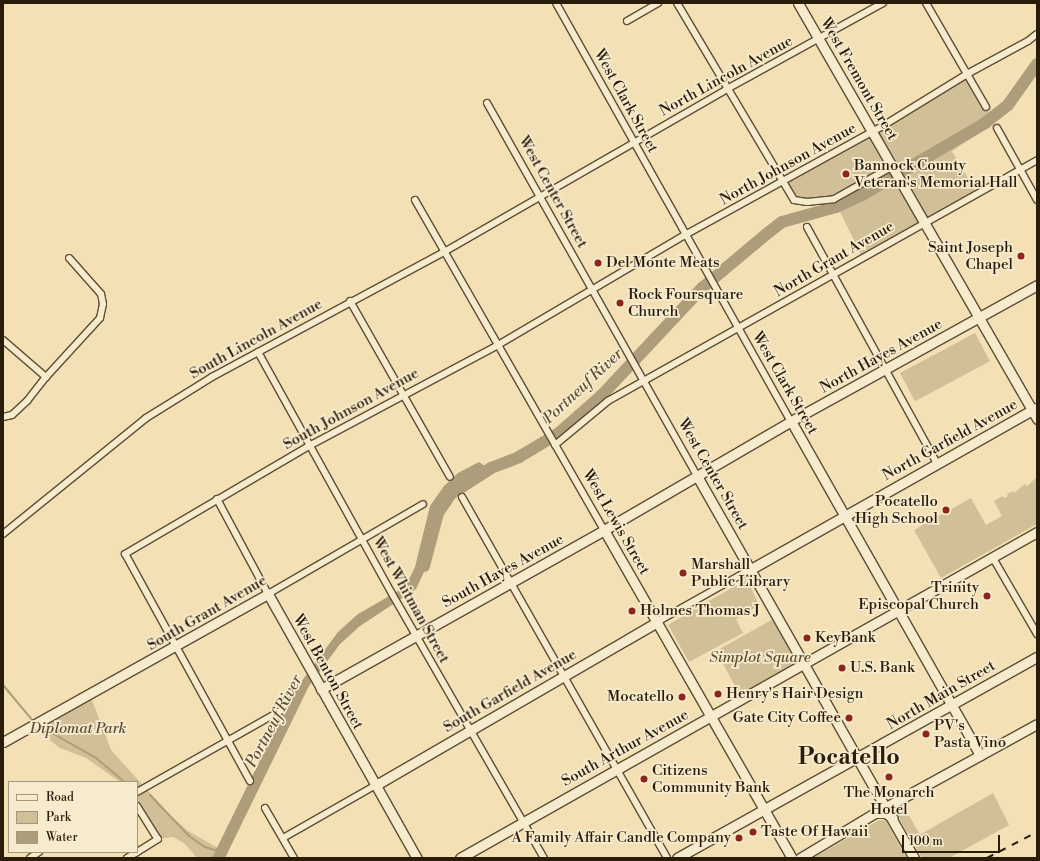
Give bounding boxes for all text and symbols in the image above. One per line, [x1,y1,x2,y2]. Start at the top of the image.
street label: West Fremont Street [817,14,901,144]
street label: North Lincoln Avenue [656,32,796,120]
street label: West Clark Street [590,46,662,156]
street label: North Johnson Avenue [717,119,859,209]
street label: West Center Street [515,133,591,251]
place label: Bannock County Veteran's Memorial Hall [854,156,1017,191]
marker: Bannock County Veteran's Memorial Hall [841,169,851,179]
street label: North Grant Avenue [771,217,897,301]
place label: Saint Joseph Chapel [928,238,1013,273]
marker: Saint Joseph Chapel [1016,251,1026,261]
place label: Del Monte Meats [606,254,720,272]
marker: Del Monte Meats [593,258,603,268]
place label: Rock Foursquare Church [628,285,743,320]
street label: South Lincoln Avenue [187,295,325,383]
marker: Rock Foursquare Church [615,298,625,308]
street label: North Hayes Avenue [817,315,945,397]
street label: West Clark Street [748,328,822,438]
water label: Portneuf River [539,344,627,428]
street label: South Johnson Avenue [280,364,422,454]
street label: North Garfield Avenue [879,395,1021,485]
street label: West Center Street [674,415,752,533]
street label: West Lewis Street [579,466,653,578]
place label: Pocatello High School [855,492,938,527]
marker: Pocatello High School [941,505,951,515]
street label: South Hayes Avenue [439,530,567,612]
street label: West Whitman Street [369,534,453,666]
place label: Marshall Public Library [691,555,790,590]
marker: Marshall Public Library [678,568,688,578]
street label: South Grant Avenue [144,571,270,655]
place label: Trinity Episcopal Church [858,578,979,613]
marker: Trinity Episcopal Church [982,591,992,601]
place label: Holmes Thomas J [640,602,760,620]
marker: Holmes Thomas J [627,606,637,616]
street label: West Benton Street [289,611,367,733]
place label: KeyBank [815,629,876,647]
marker: KeyBank [802,633,812,643]
street label: South Garfield Avenue [440,645,580,737]
park label: Simplot Square [709,649,811,667]
street label: North Main Street [883,657,999,733]
place label: U.S. Bank [850,659,915,677]
marker: U.S. Bank [837,663,847,673]
water label: Portneuf River [242,672,306,770]
place label: Henry's Hair Design [726,685,863,703]
place label: Mocatello [607,688,674,706]
marker: Henry's Hair Design [713,689,723,699]
marker: Mocatello [677,692,687,702]
street label: South Arthur Avenue [558,706,692,790]
place label: Gate City Coffee [733,709,841,727]
marker: Gate City Coffee [844,713,854,723]
place label: PV's Pasta Vino [934,716,1006,751]
park label: Diplomat Park [30,720,126,738]
marker: PV's Pasta Vino [921,729,931,739]
district label: Pocatello [798,743,900,771]
place label: Citizens Community Bank [652,761,770,796]
marker: The Monarch Hotel [884,772,894,782]
marker: Citizens Community Bank [639,774,649,784]
legend [8,781,138,853]
place label: The Monarch Hotel [844,783,934,818]
text: Road [46,790,74,805]
text: Park [46,810,71,825]
place label: Taste Of Hawaii [761,823,869,841]
marker: Taste Of Hawaii [748,827,758,837]
scale bar [904,827,1002,853]
place label: A Family Affair Candle Company [511,829,731,847]
text: Water [46,830,78,845]
marker: A Family Affair Candle Company [734,833,744,843]
text: 100 m [909,834,943,849]

